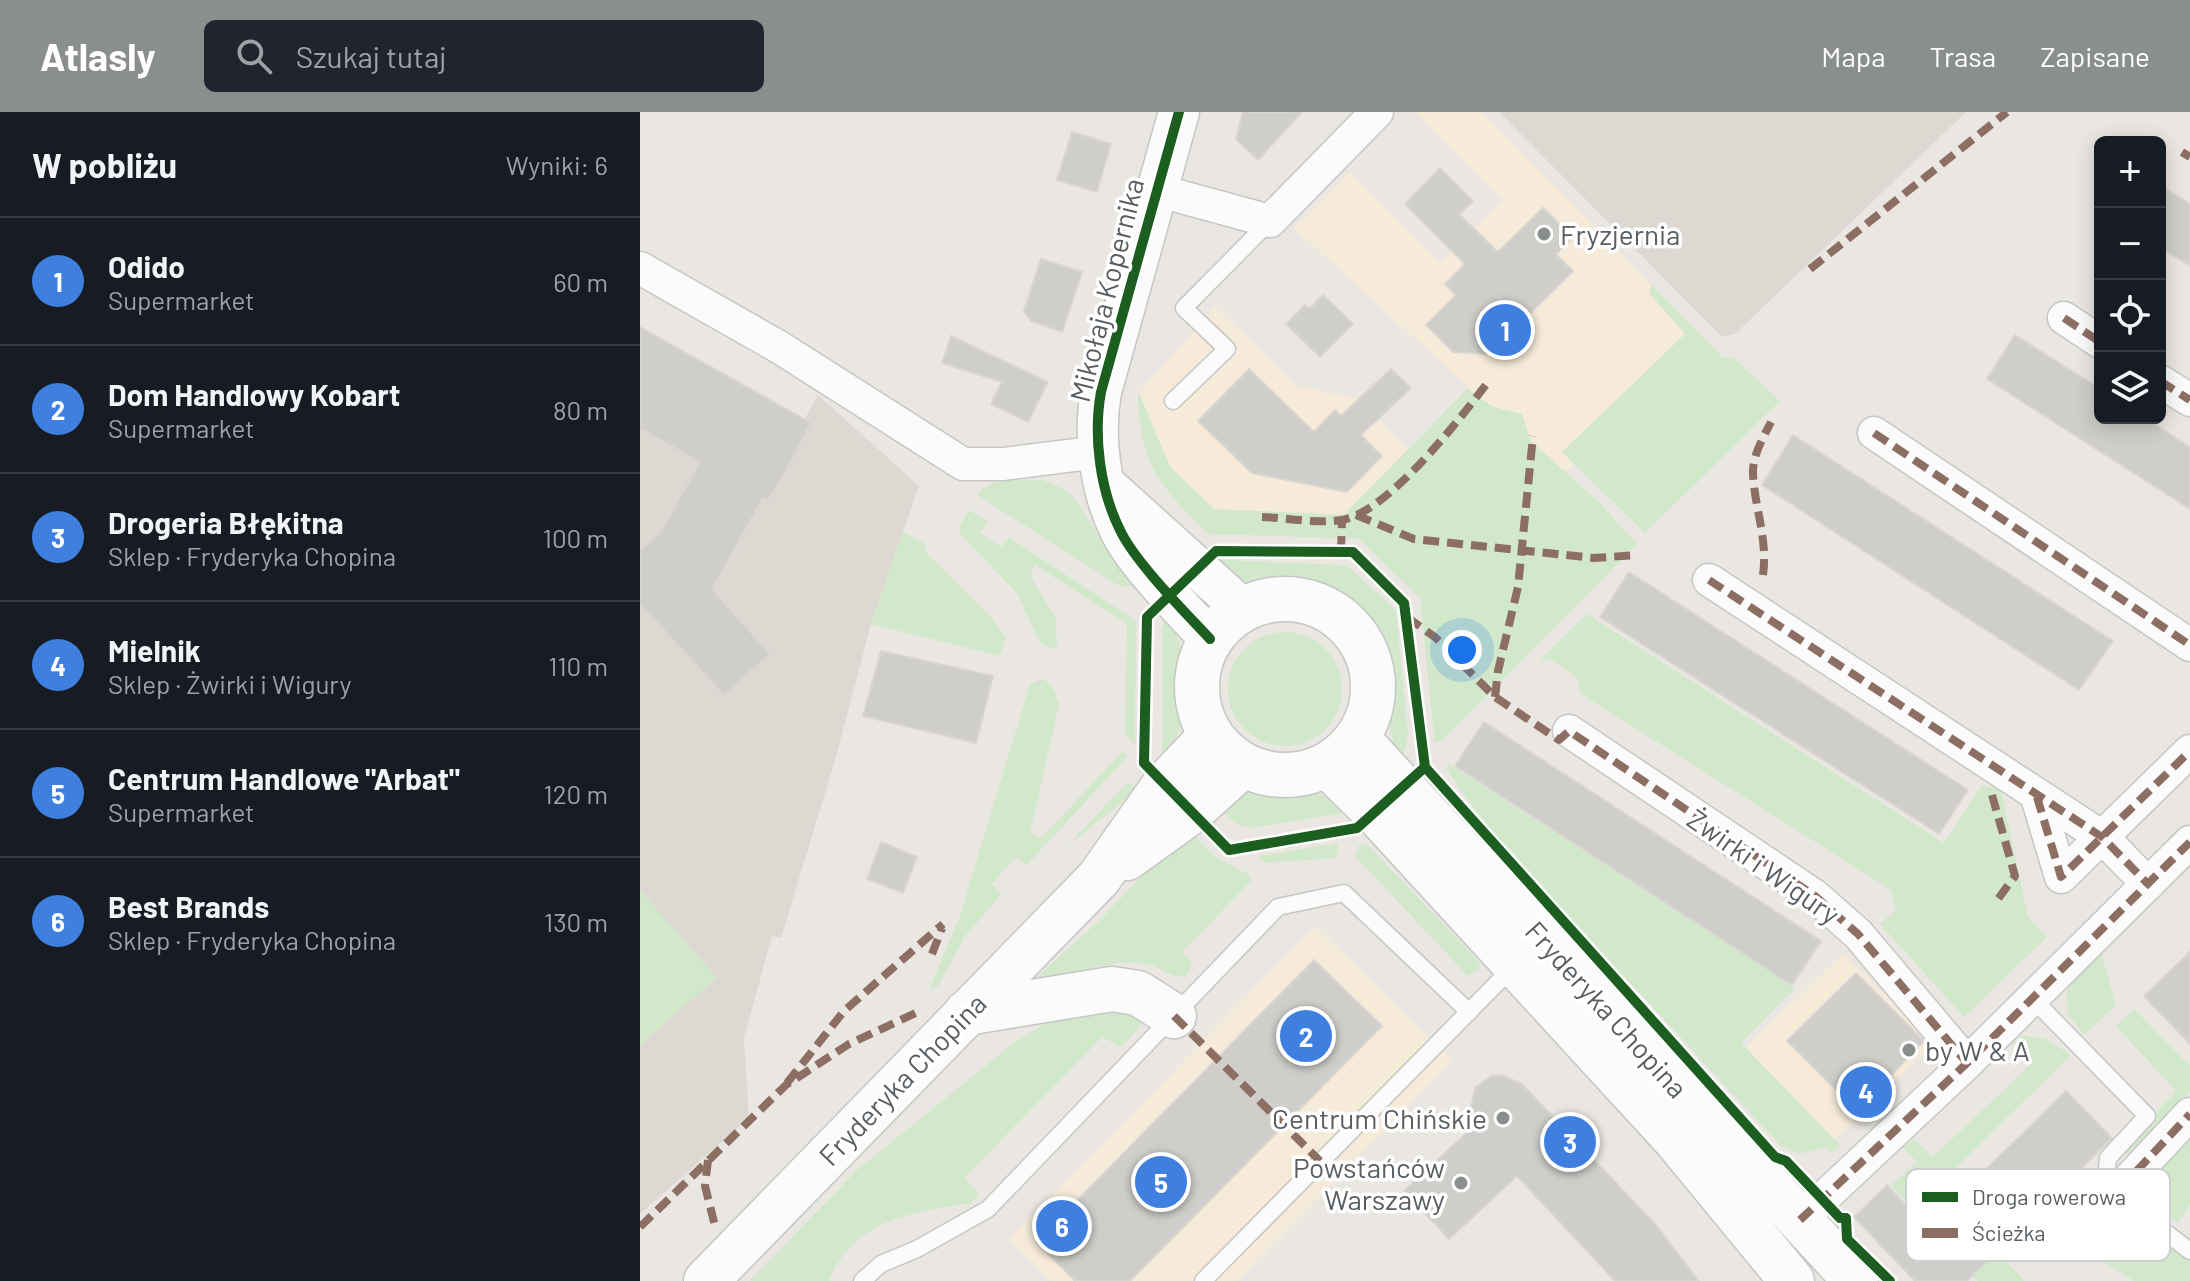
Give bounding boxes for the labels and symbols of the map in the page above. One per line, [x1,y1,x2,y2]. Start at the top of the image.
street label: Mikołaja Kopernika [1062,175,1150,405]
place label: Fryzjernia [1560,217,1680,251]
marker: Fryzjernia [1535,225,1553,243]
pin: 1 [1479,300,1531,360]
your location [1442,630,1482,670]
street label: Żwirki i Wigury [1681,801,1847,931]
street label: Fryderyka Chopina [1519,914,1695,1104]
street label: Fryderyka Chopina [811,986,993,1172]
pin: 2 [1280,1006,1332,1066]
place label: by W & A [1925,1033,2030,1067]
marker: by W & A [1900,1041,1918,1059]
pin: 4 [1840,1062,1892,1122]
place label: Centrum Chińskie [1272,1101,1487,1135]
marker: Centrum Chińskie [1494,1109,1512,1127]
pin: 3 [1544,1112,1596,1172]
place label: Powstańców Warszawy [1293,1150,1445,1216]
pin: 5 [1135,1152,1187,1212]
legend [1906,1169,2170,1261]
marker: Powstańców Warszawy [1452,1174,1470,1192]
text: Droga rowerowa [1972,1183,2126,1209]
pin: 6 [1036,1196,1088,1256]
text: Ścieżka [1972,1219,2045,1245]

